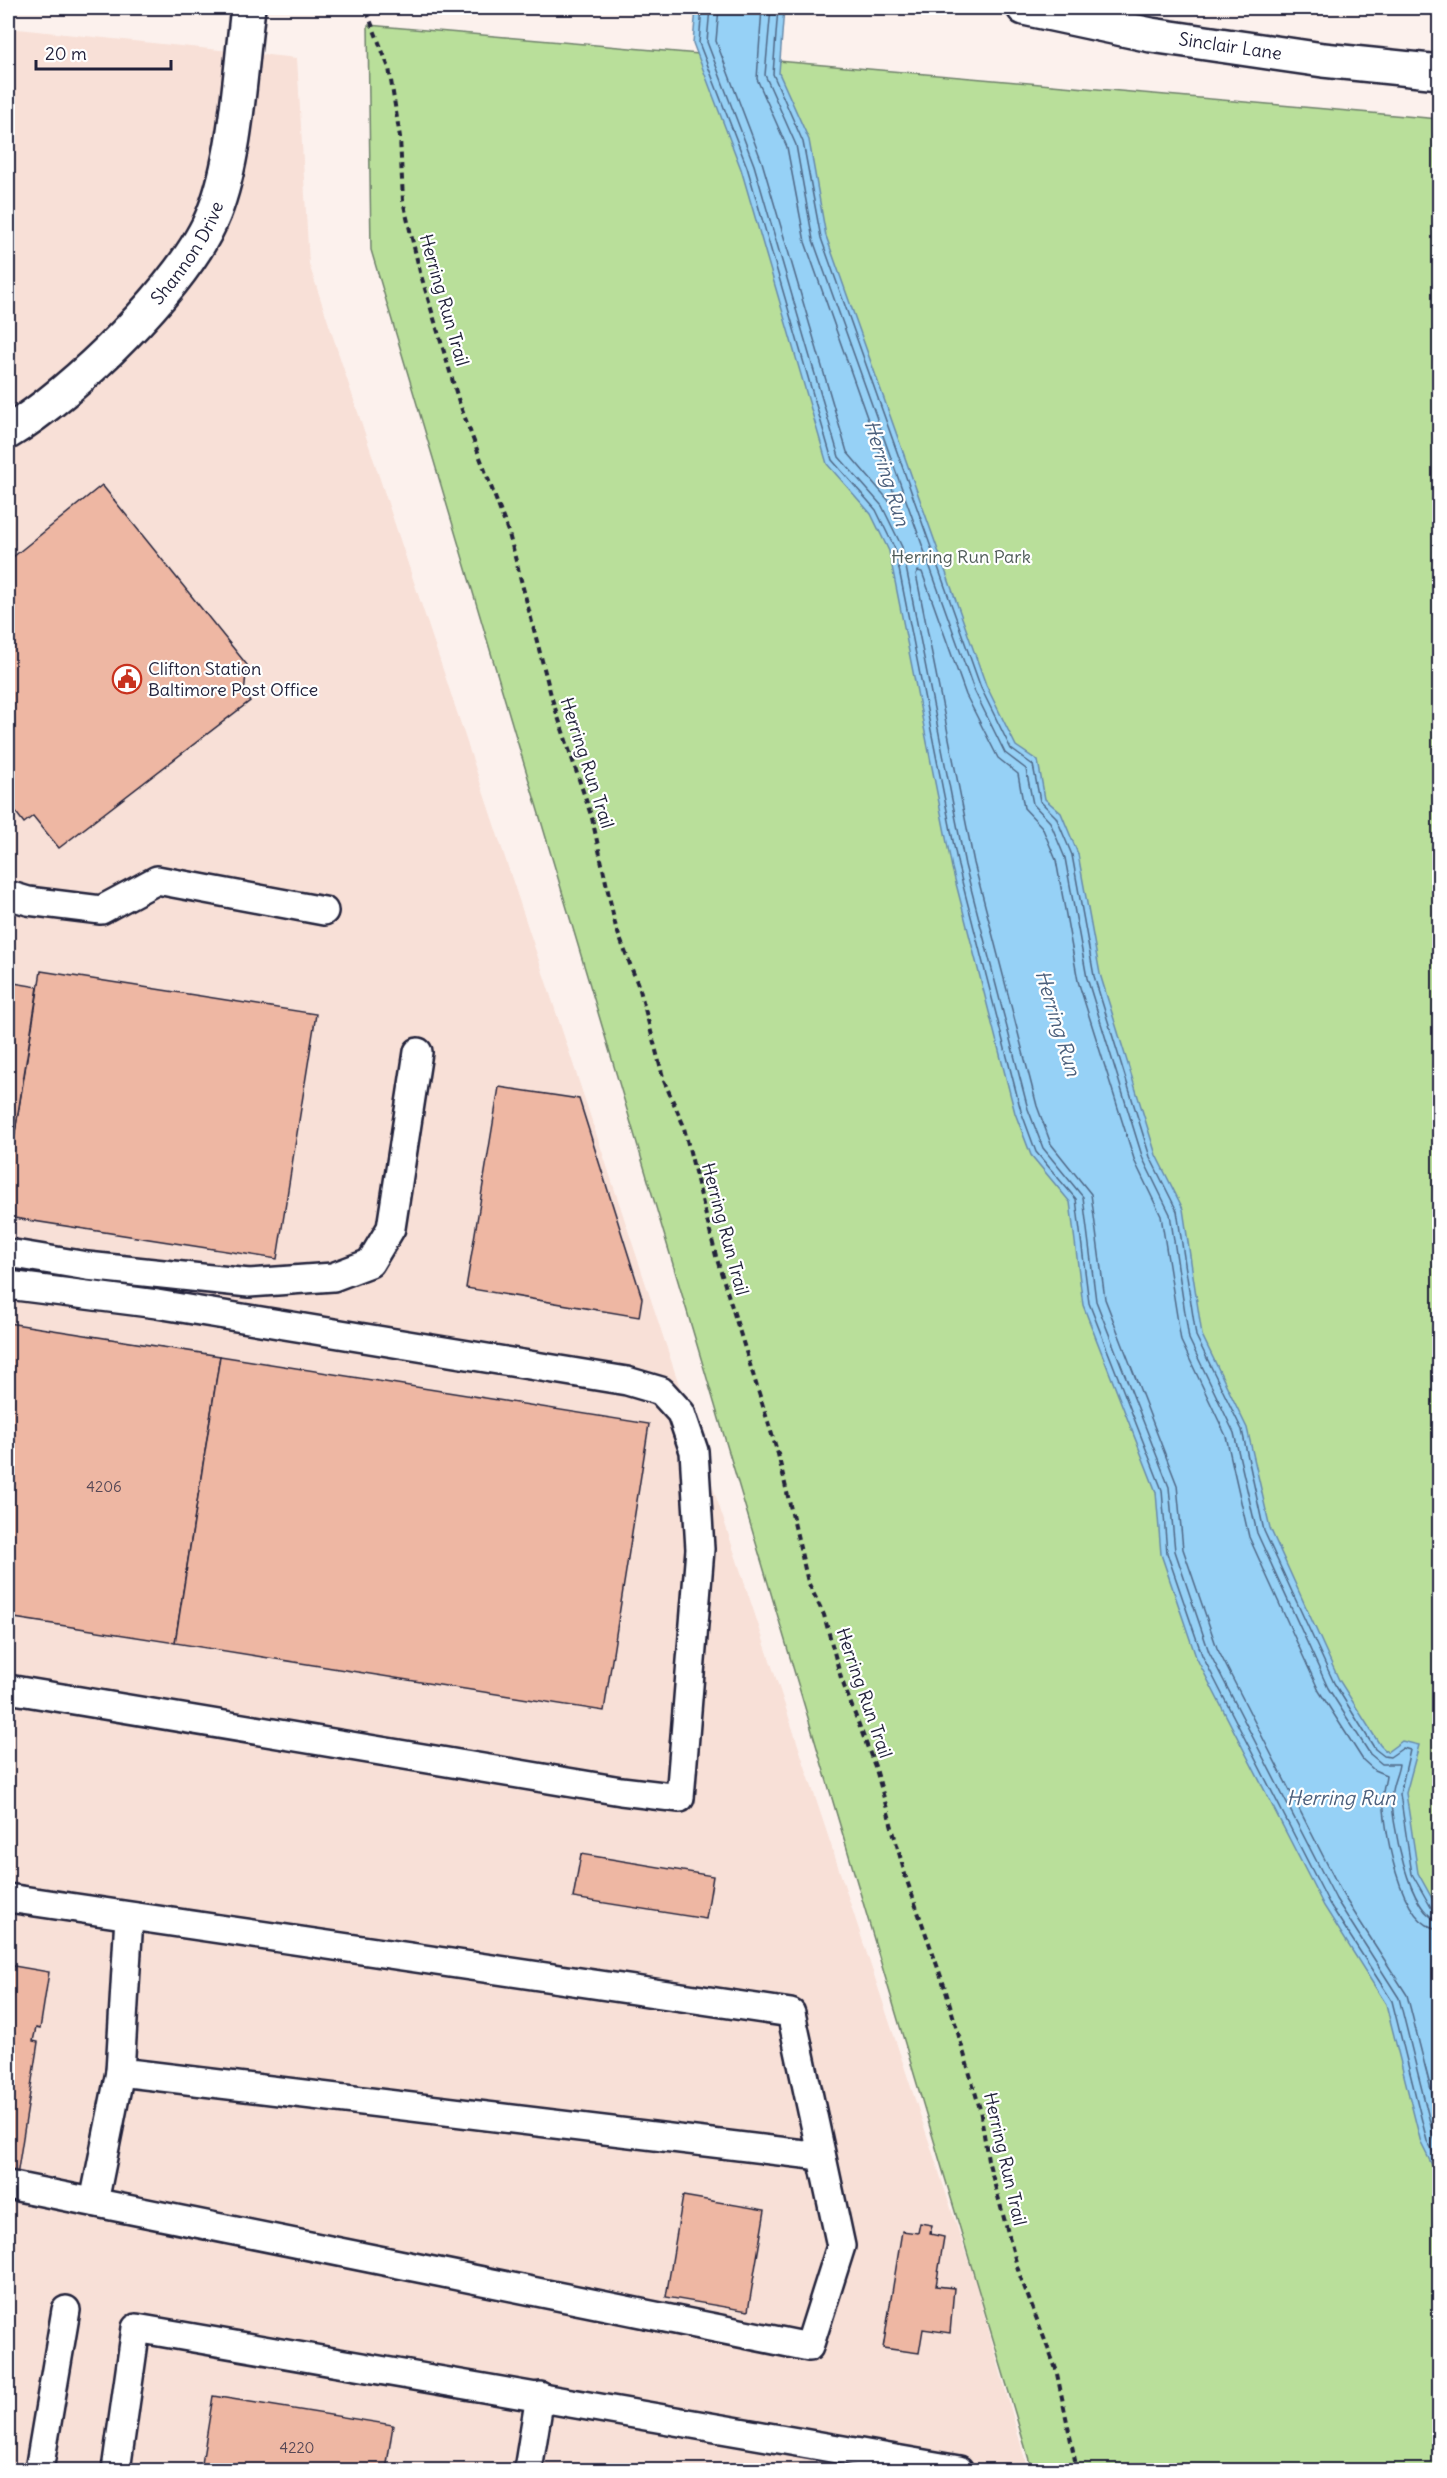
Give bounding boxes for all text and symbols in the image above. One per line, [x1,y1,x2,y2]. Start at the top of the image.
street label: Sinclair Lane [1177,27,1283,65]
scale bar [36,33,171,71]
text: 20 m [45,42,87,65]
street label: Shannon Drive [146,198,228,309]
street label: Herring Run Trail [415,231,474,369]
water label: Herring Run [860,417,916,529]
park label: Herring Run Park [891,545,1031,568]
place label: Clifton Station Baltimore Post Office [148,657,318,701]
public building icon: Clifton Station Baltimore Post Office [111,663,143,695]
street label: Herring Run Trail [555,695,619,831]
water label: Herring Run [1031,967,1087,1079]
street label: Herring Run Trail [697,1160,754,1298]
house number: 4206 [86,1477,122,1496]
street label: Herring Run Trail [831,1625,898,1761]
water label: Herring Run [1286,1785,1396,1810]
street label: Herring Run Trail [979,2090,1032,2228]
house number: 4220 [280,2438,314,2457]

